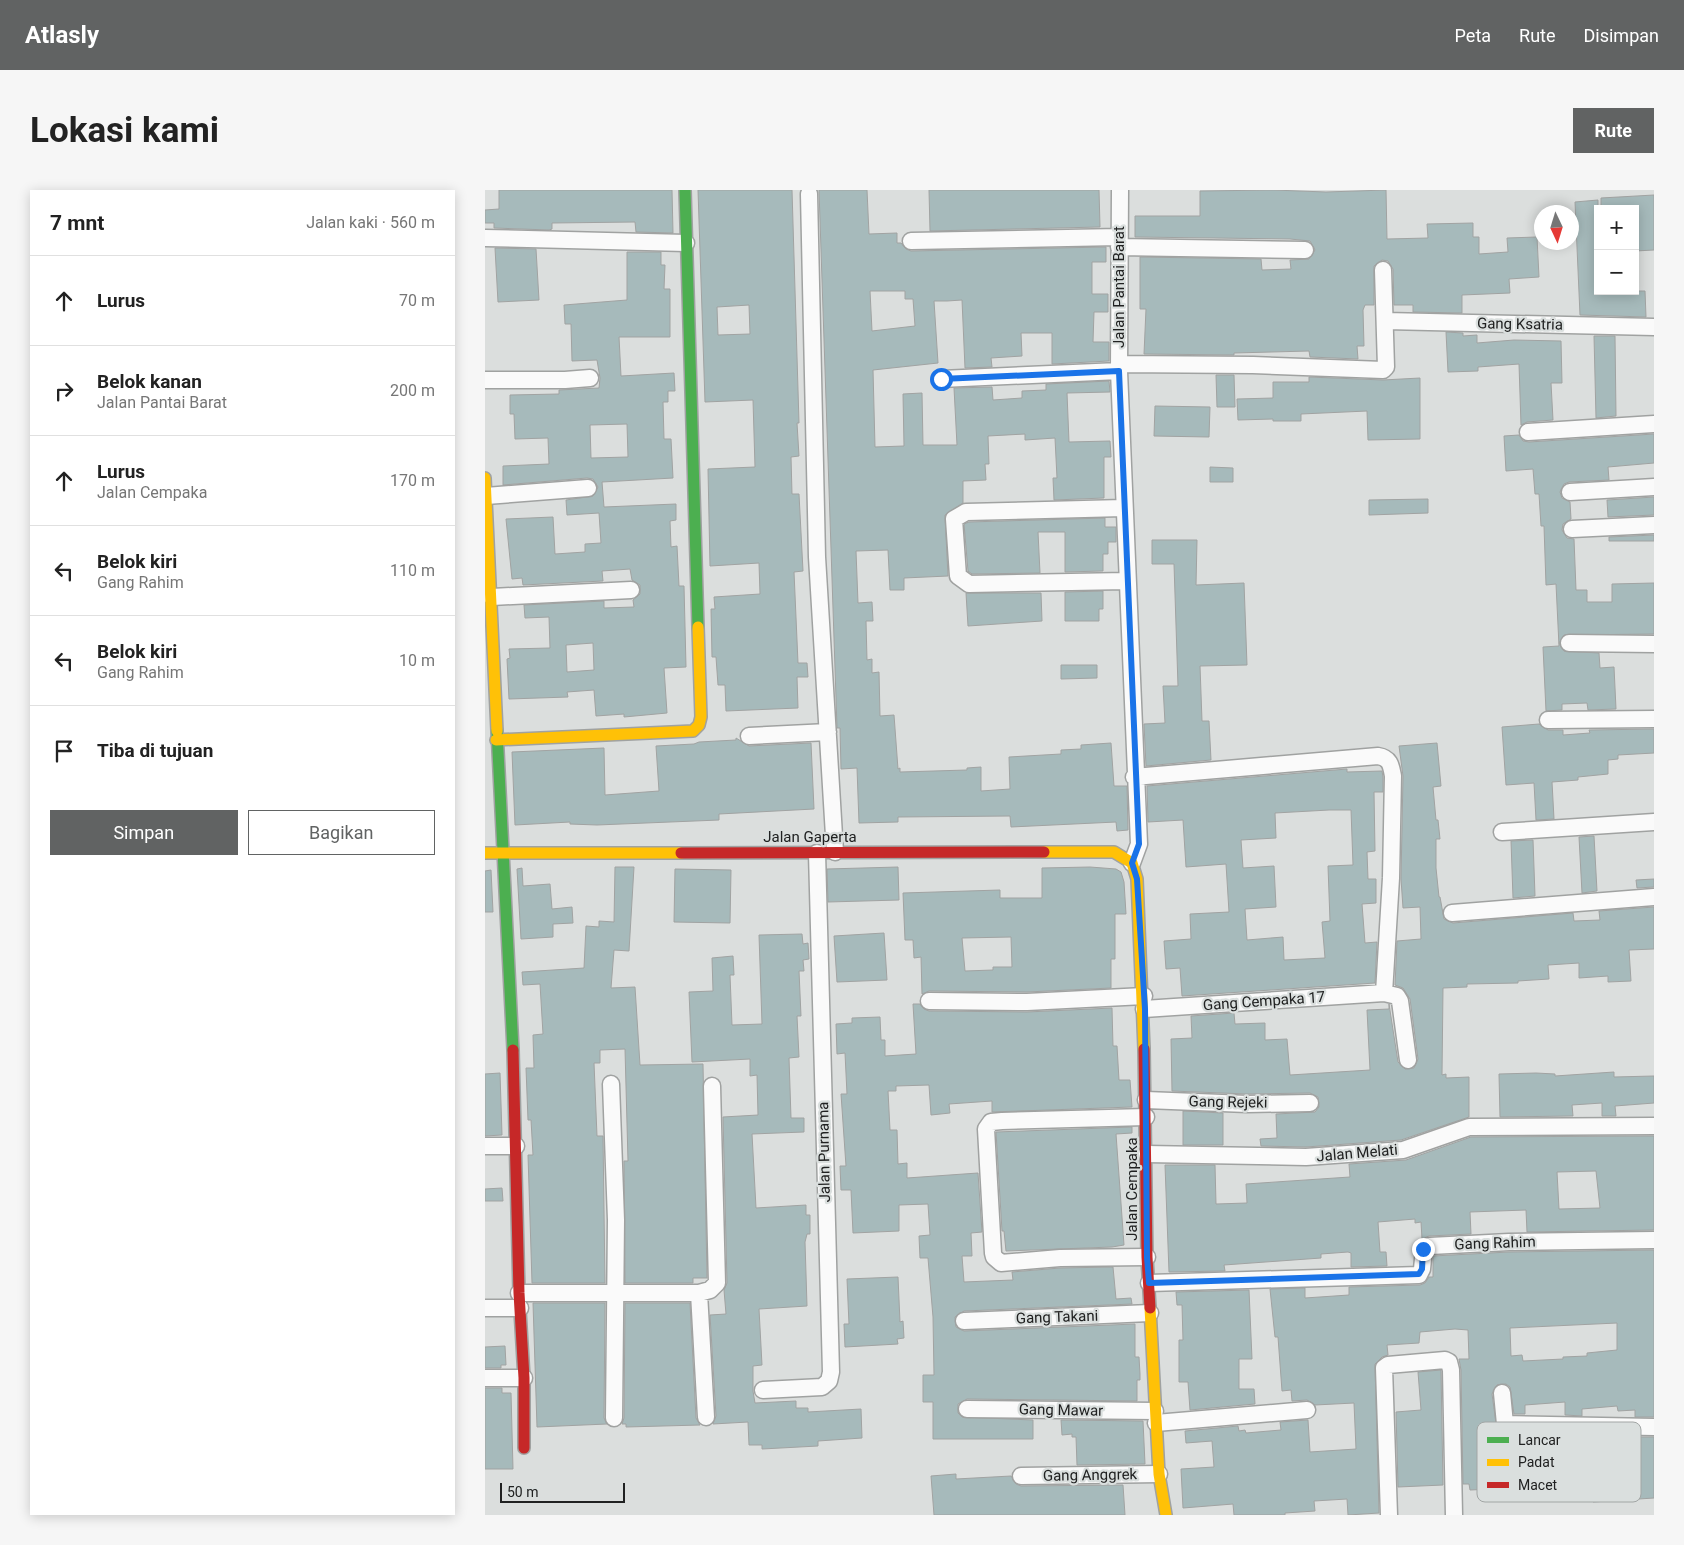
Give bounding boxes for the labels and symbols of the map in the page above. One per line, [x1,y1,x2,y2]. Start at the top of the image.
north arrow [1534,205,1579,250]
street label: Jalan Pantai Barat [1110,226,1128,348]
street label: Gang Ksatria [1477,314,1563,334]
route start [930,368,953,391]
street label: Jalan Gaperta [763,828,857,846]
street label: Gang Cempaka 17 [1202,988,1326,1014]
street label: Gang Rejeki [1188,1092,1268,1112]
street label: Jalan Purnama [814,1101,834,1203]
street label: Jalan Cempaka [1123,1137,1141,1241]
street label: Jalan Melati [1316,1140,1398,1166]
street label: Gang Rahim [1454,1233,1536,1253]
route end [1412,1238,1435,1261]
street label: Gang Takani [1015,1307,1099,1327]
street label: Gang Mawar [1019,1400,1103,1420]
legend [1477,1422,1641,1502]
text: Lancar [1518,1432,1561,1448]
text: Padat [1518,1454,1555,1470]
street label: Gang Anggrek [1043,1465,1138,1485]
text: Macet [1518,1477,1558,1493]
scale bar [500,1480,625,1503]

